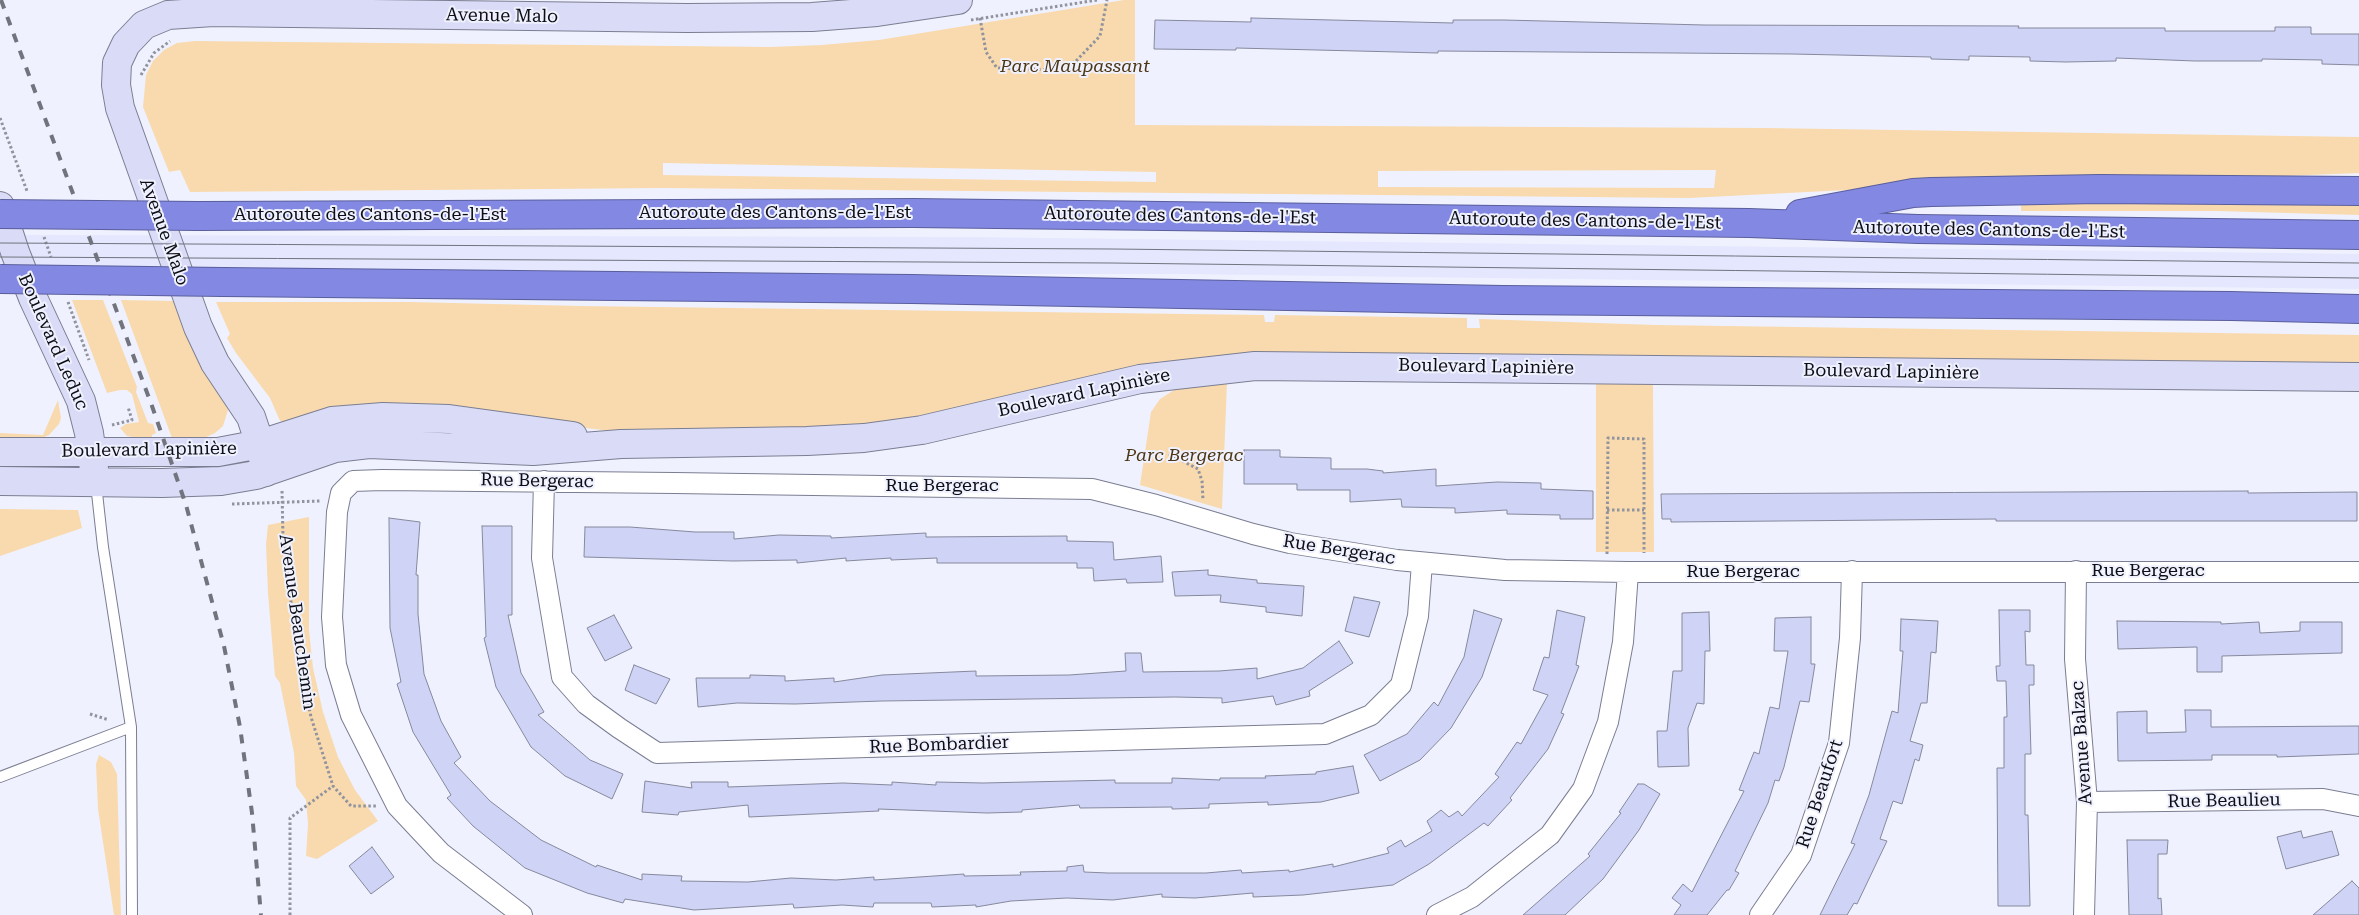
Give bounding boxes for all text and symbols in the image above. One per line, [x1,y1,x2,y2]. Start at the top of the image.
street label: Avenue Malo [446,4,558,28]
park label: Parc Maupassant [1000,56,1150,78]
street label: Avenue Malo [135,175,193,289]
street label: Autoroute des Cantons-de-l'Est [639,202,911,224]
street label: Autoroute des Cantons-de-l'Est [1044,203,1316,229]
street label: Autoroute des Cantons-de-l'Est [234,204,506,226]
street label: Autoroute des Cantons-de-l'Est [1449,208,1721,234]
street label: Autoroute des Cantons-de-l'Est [1853,217,2125,243]
street label: Boulevard Leduc [13,271,93,413]
street label: Boulevard Lapinière [1398,355,1574,379]
street label: Boulevard Lapinière [1803,360,1979,384]
street label: Boulevard Lapinière [996,364,1172,422]
street label: Boulevard Lapinière [61,438,237,462]
park label: Parc Bergerac [1125,445,1243,467]
street label: Rue Bergerac [480,469,594,493]
street label: Rue Bergerac [885,475,999,497]
street label: Rue Bergerac [1281,530,1397,570]
street label: Avenue Beauchemin [274,533,320,711]
street label: Rue Bergerac [2091,560,2205,582]
street label: Rue Bergerac [1686,561,1800,583]
street label: Avenue Balzac [2067,680,2097,806]
street label: Rue Bombardier [869,732,1009,758]
street label: Rue Beaufort [1792,737,1848,851]
street label: Rue Beaulieu [2167,789,2281,813]

